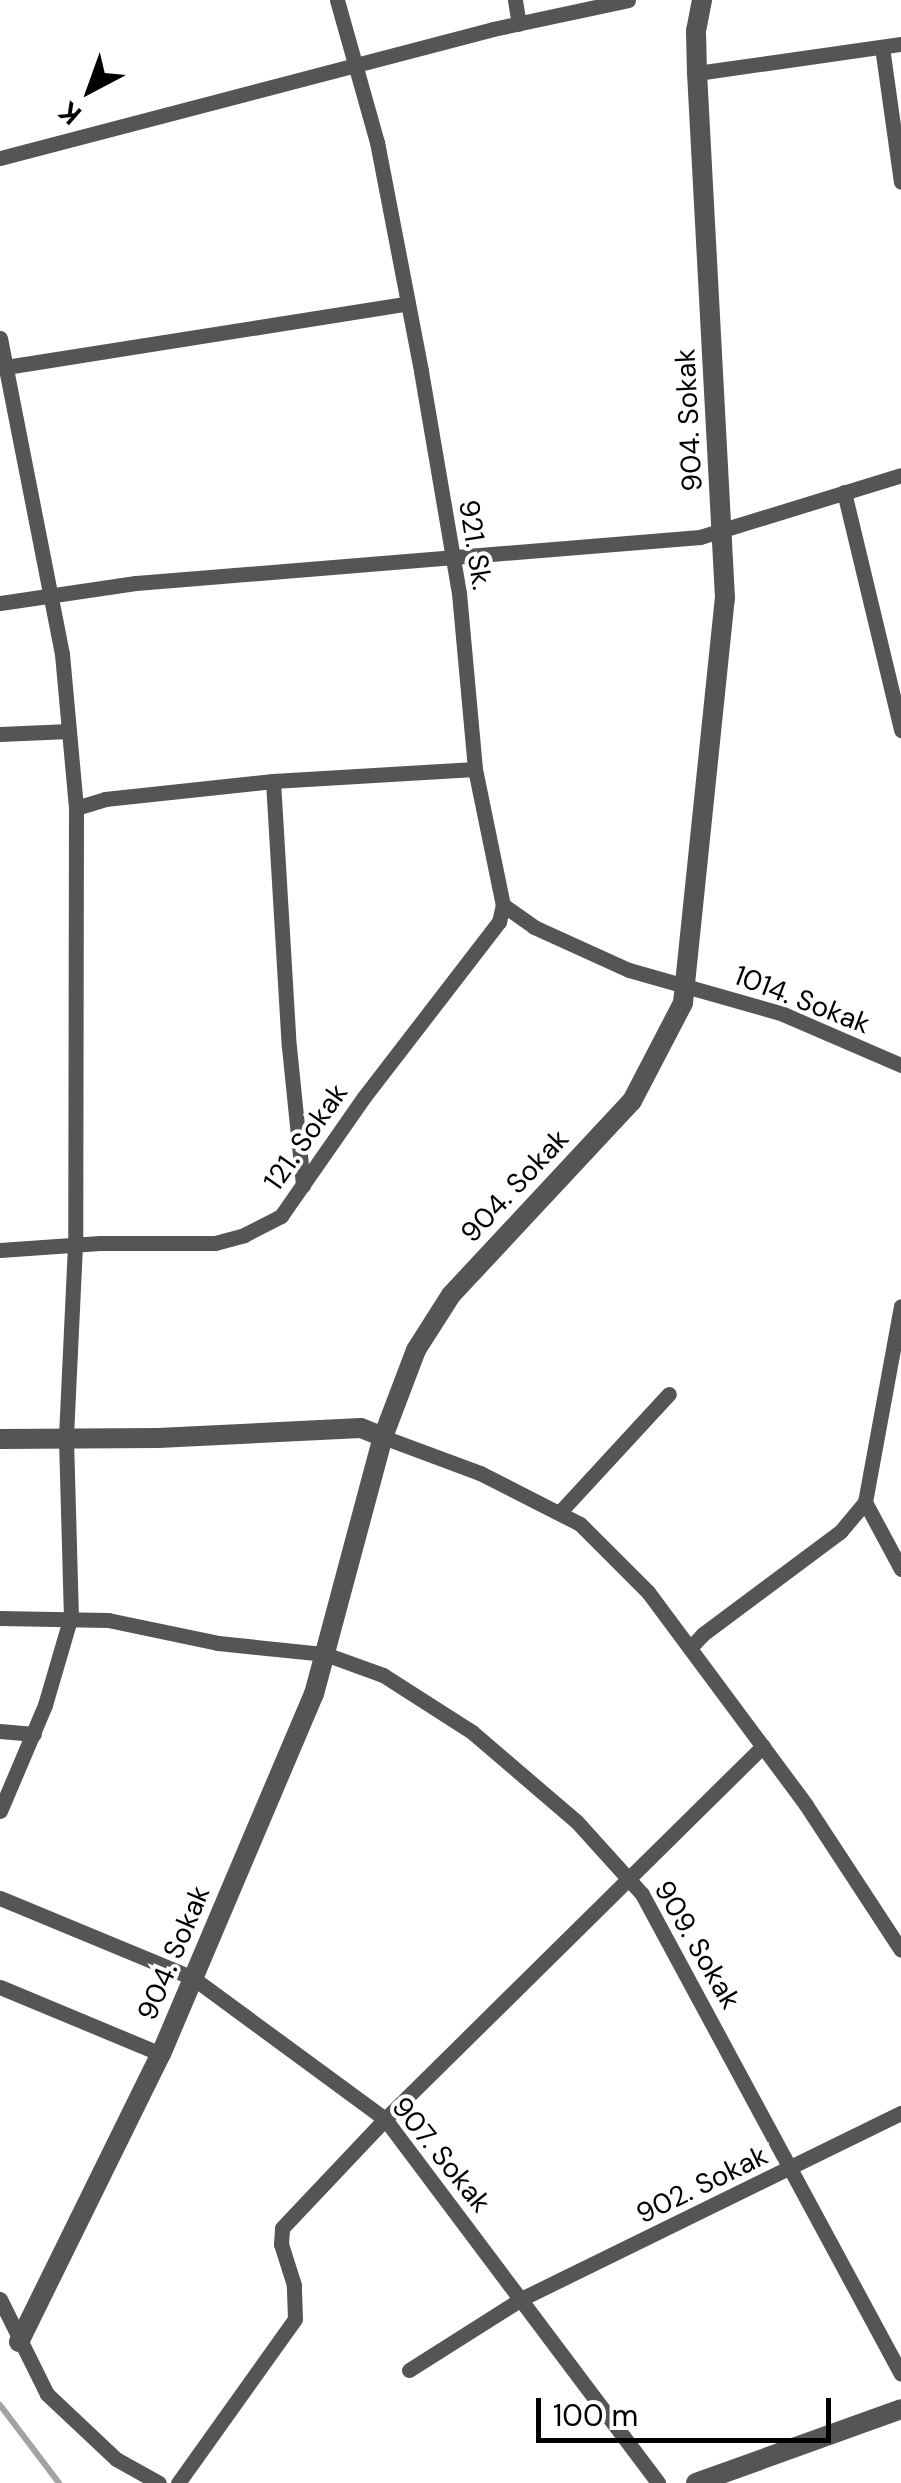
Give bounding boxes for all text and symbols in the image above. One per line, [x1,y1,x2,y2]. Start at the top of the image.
north arrow [40,40,140,140]
text: K [51,93,89,133]
street label: 904. Sokak [668,348,710,492]
street label: 921. Sk. [451,498,499,592]
street label: 1014. Sokak [729,959,875,1041]
street label: 121. Sokak [257,1077,355,1197]
street label: 904. Sokak [454,1122,576,1250]
street label: 909. Sokak [647,1875,747,2015]
street label: 904. Sokak [131,1881,217,2025]
street label: 907. Sokak [384,2090,498,2220]
street label: 902. Sokak [631,2139,773,2231]
scale bar [541,2378,836,2440]
text: 100 m [553,2396,638,2435]

